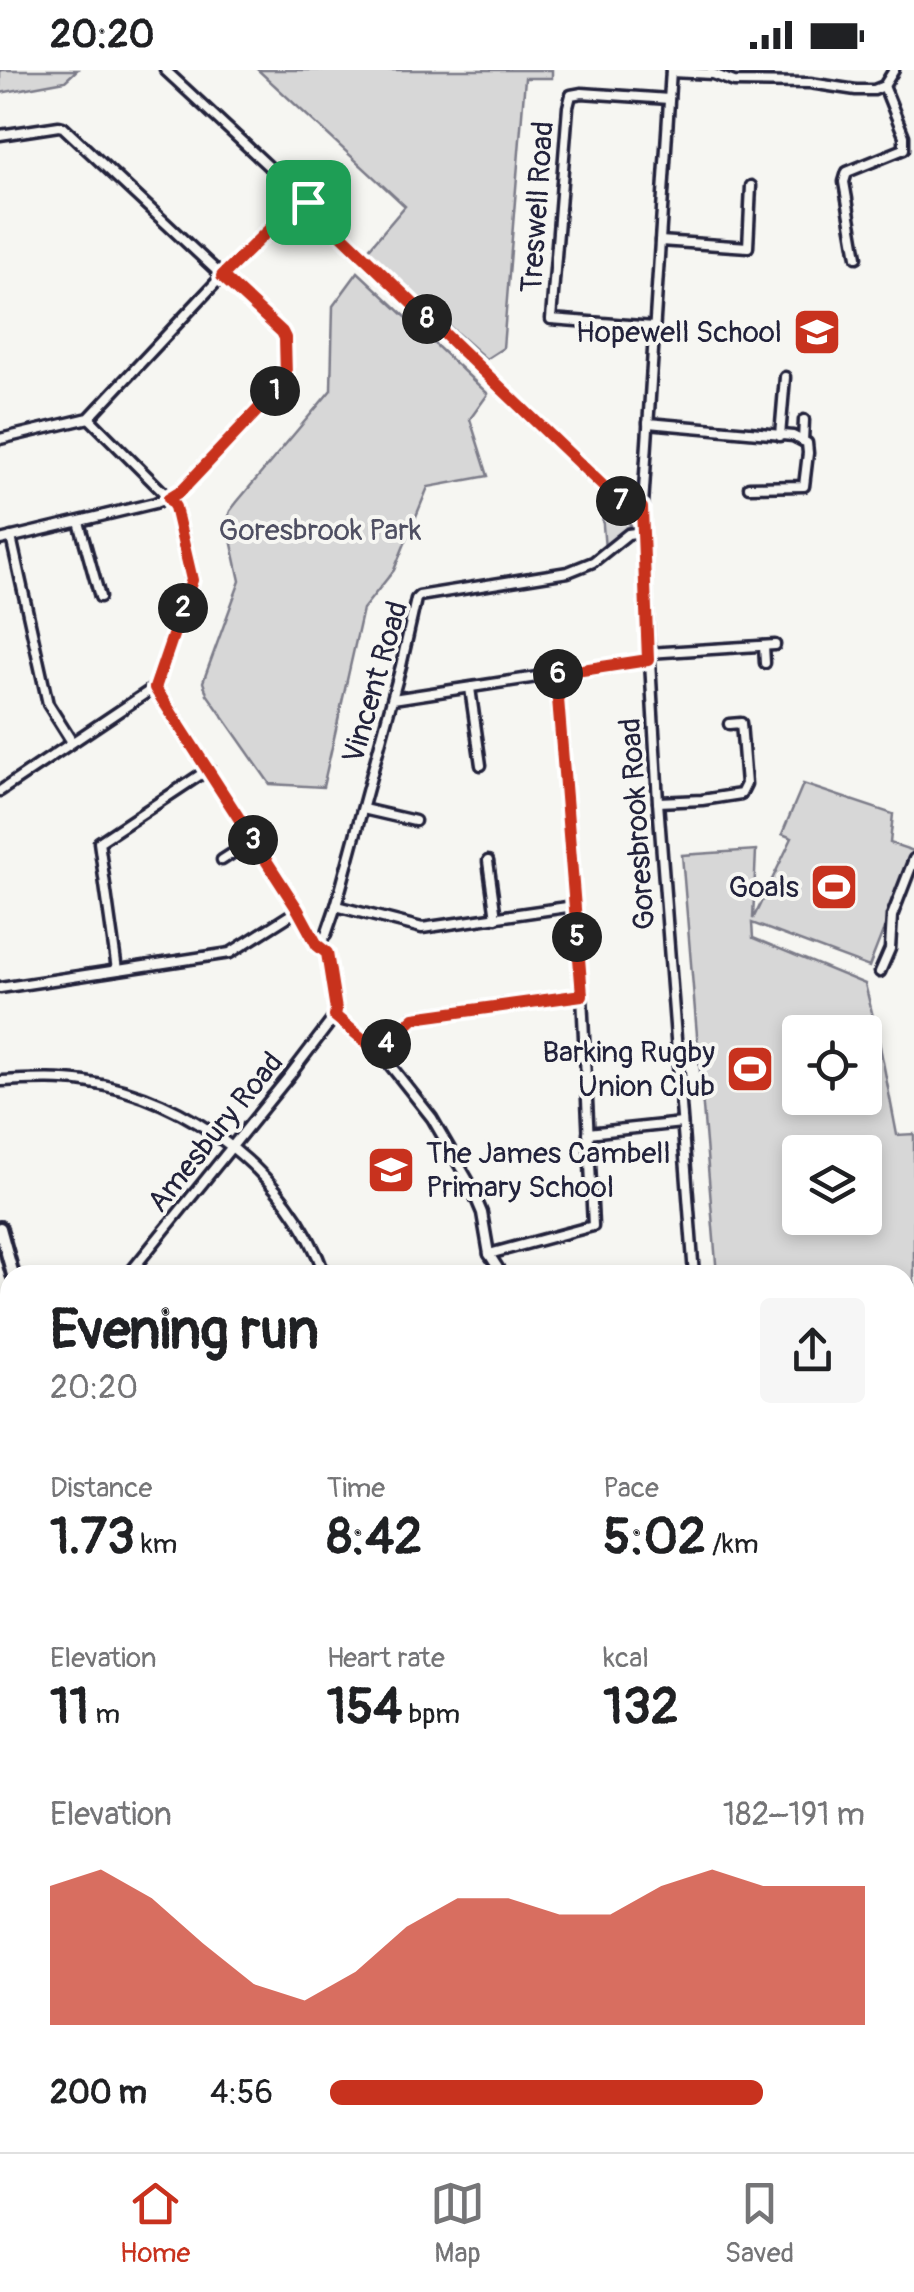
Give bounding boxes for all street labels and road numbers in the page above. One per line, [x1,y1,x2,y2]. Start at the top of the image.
street label: Treswell Road [513,120,562,294]
street label: Vincent Road [335,597,416,767]
street label: Goresbrook Road [612,717,663,931]
street label: Amesbury Road [139,1045,291,1220]

